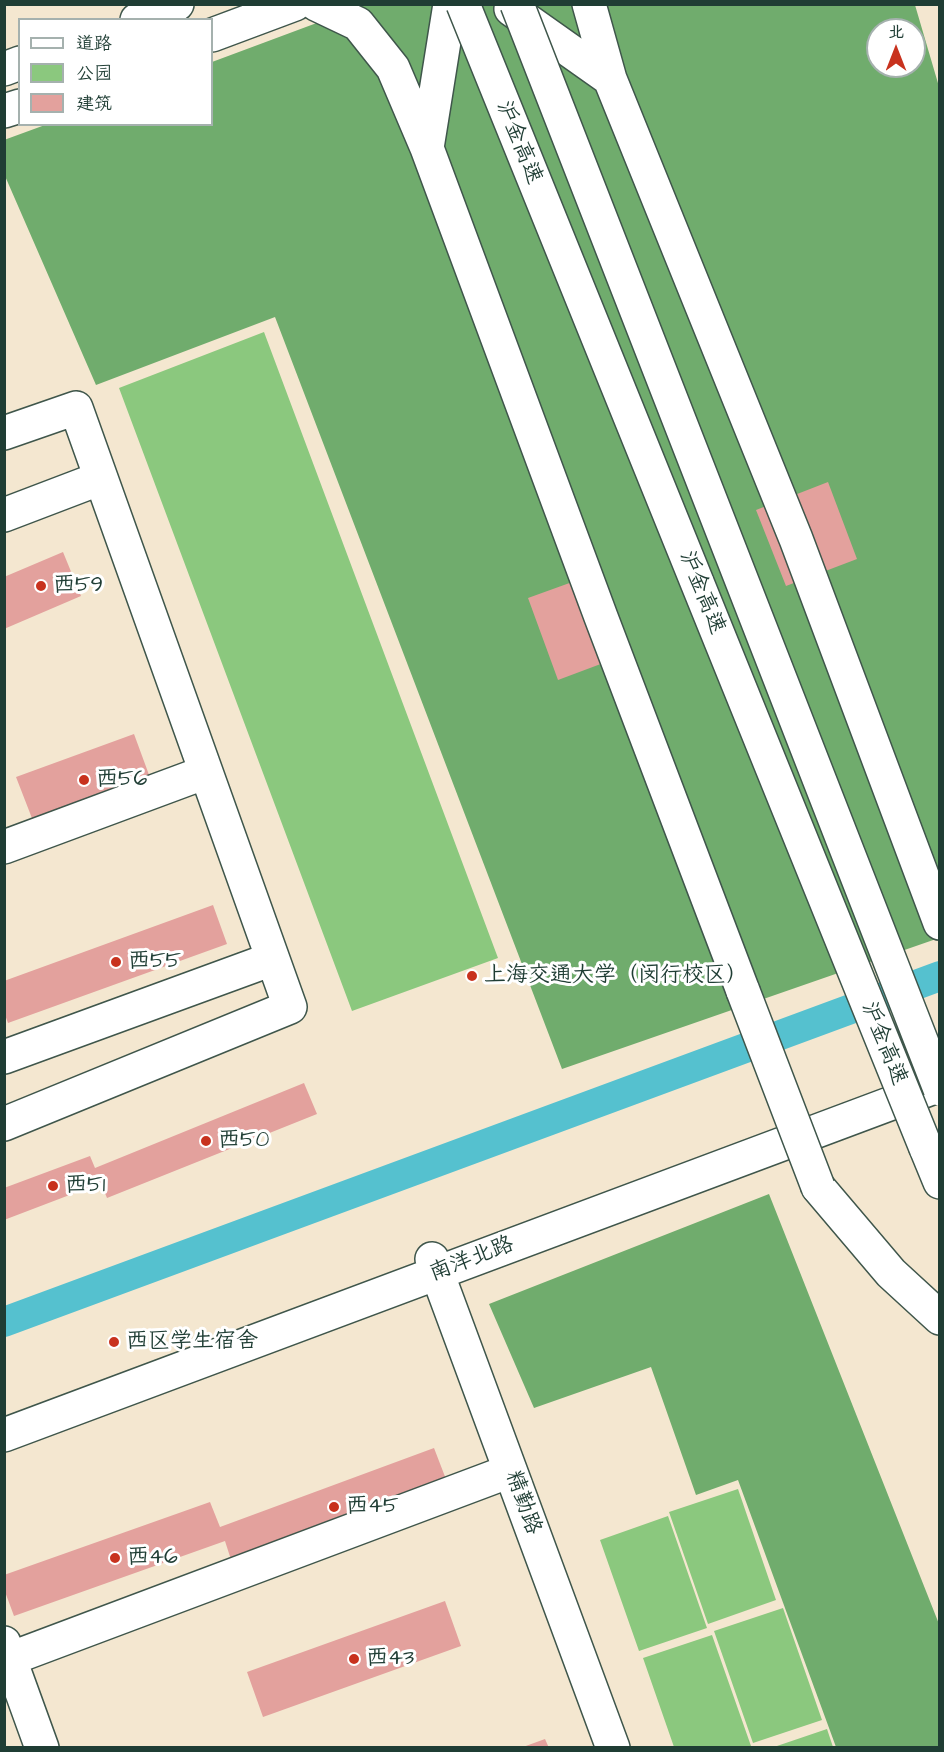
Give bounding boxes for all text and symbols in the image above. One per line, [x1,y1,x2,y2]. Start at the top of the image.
legend [18,18,213,126]
north arrow [866,18,926,78]
text: 北 [888,21,904,43]
text: 道路 [76,31,112,56]
text: 公园 [76,61,112,86]
text: 建筑 [76,91,112,116]
street label: 沪金高速 [489,97,547,189]
street label: 沪金高速 [672,547,730,639]
place label: 西59 [53,573,103,599]
marker: 西59 [34,579,48,593]
place label: 西56 [96,767,147,793]
marker: 西56 [77,773,91,787]
place label: 西55 [128,949,181,975]
marker: 西55 [109,955,123,969]
place label: 上海交通大学（闵行校区） [484,963,748,989]
marker: 上海交通大学（闵行校区） [465,969,479,983]
street label: 沪金高速 [854,998,912,1090]
place label: 西50 [218,1128,269,1154]
marker: 西50 [199,1134,213,1148]
place label: 西51 [65,1173,105,1199]
marker: 西51 [46,1179,60,1193]
street label: 南洋北路 [426,1232,518,1288]
place label: 西区学生宿舍 [126,1329,258,1355]
marker: 西区学生宿舍 [107,1335,121,1349]
street label: 精勤路 [498,1467,546,1539]
place label: 西45 [346,1494,399,1520]
marker: 西45 [327,1500,341,1514]
place label: 西46 [127,1545,178,1571]
marker: 西46 [108,1551,122,1565]
place label: 西43 [366,1646,414,1672]
marker: 西43 [347,1652,361,1666]

